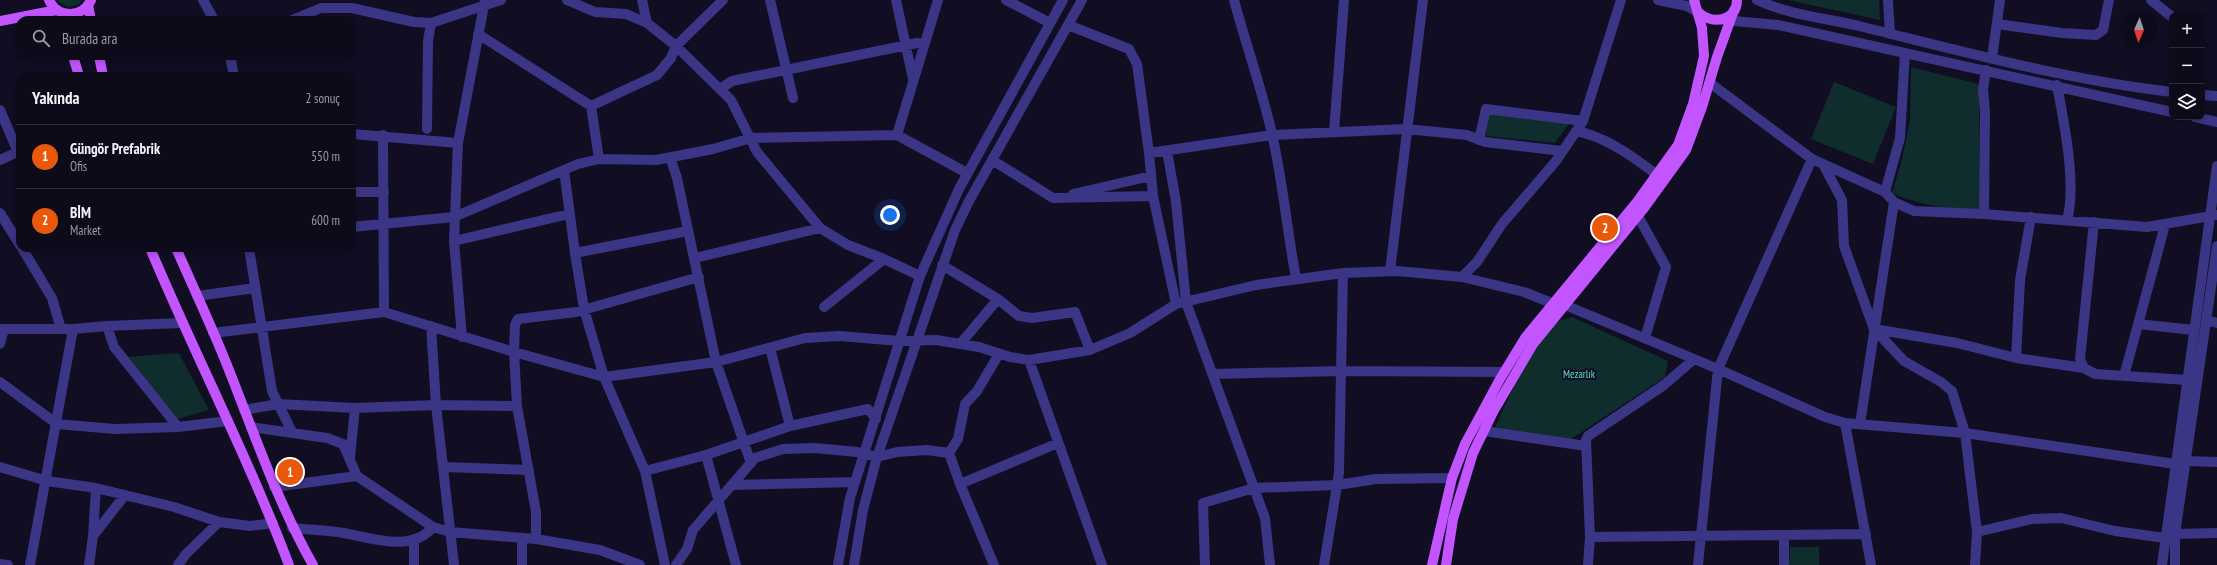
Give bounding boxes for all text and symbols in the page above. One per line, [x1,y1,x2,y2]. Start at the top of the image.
north arrow [2121,12,2157,48]
map controls [2169,12,2205,120]
button: + [2169,12,2205,48]
search box [16,16,356,60]
icon: search [30,27,52,49]
text: Burada ara [62,29,117,48]
button: − [2169,48,2205,84]
button: layers [2169,84,2205,120]
text: Yakında [32,87,79,109]
text: 2 sonuç [305,90,340,107]
text: Güngör Prefabrik [70,139,160,158]
text: 1 [42,148,48,165]
text: 550 m [311,148,340,165]
text: Ofis [70,158,87,175]
text: BİM [70,203,91,222]
your location [880,205,900,225]
text: 2 [42,212,48,229]
text: 600 m [311,212,340,229]
pin: 2 [1592,213,1618,243]
text: Market [70,222,101,239]
park label: Mezarlık [1563,367,1596,381]
pin: 1 [277,457,303,487]

